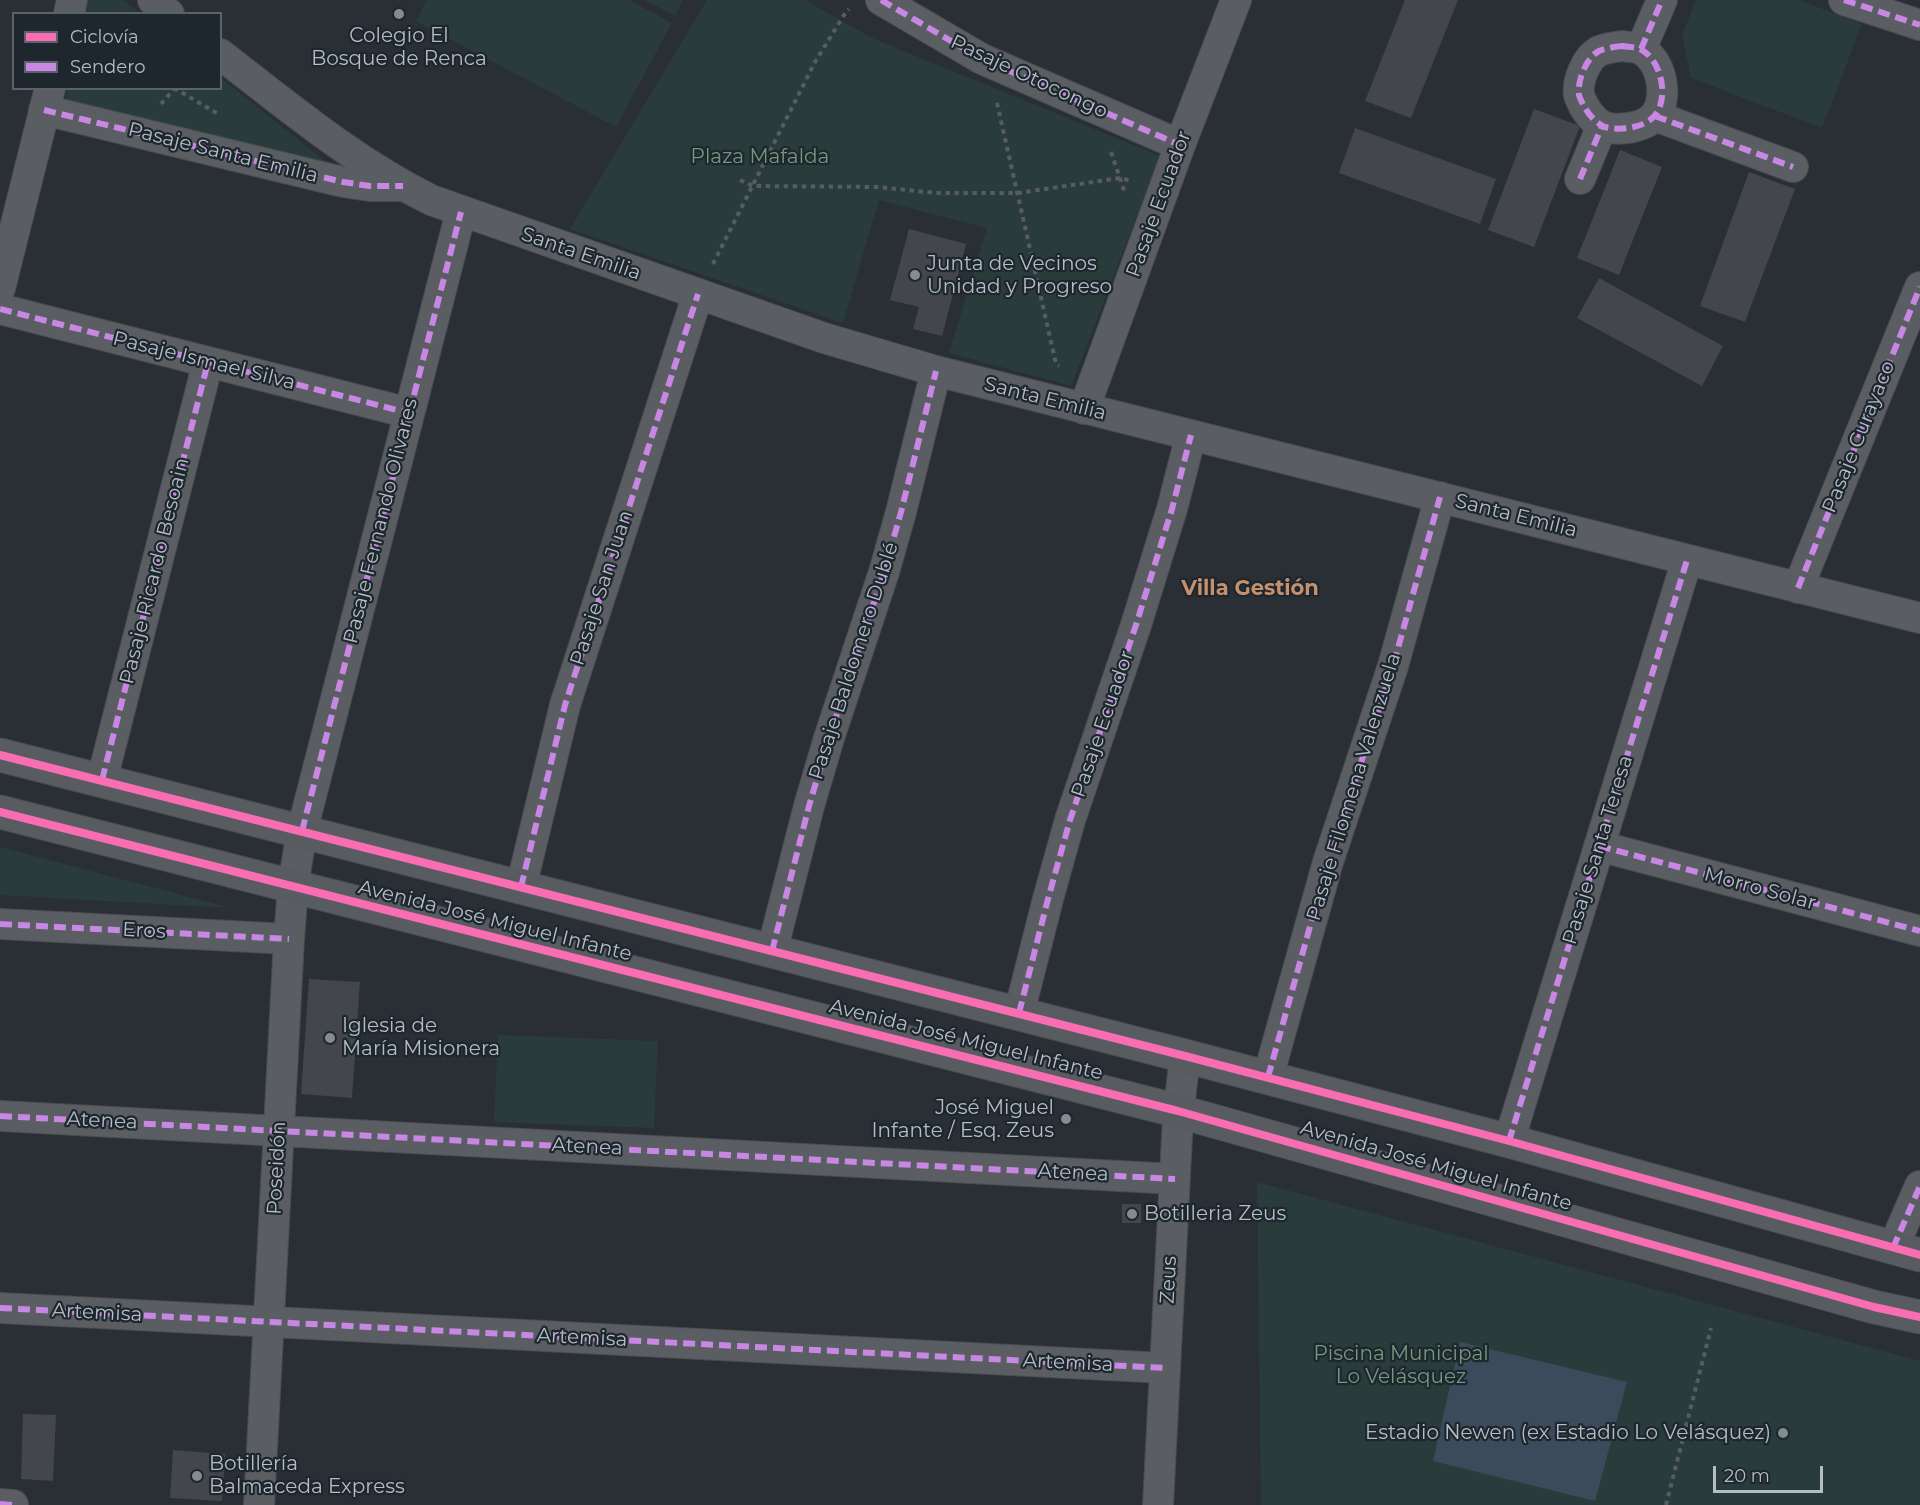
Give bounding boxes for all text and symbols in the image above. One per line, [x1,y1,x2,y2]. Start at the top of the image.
marker: Colegio El Bosque de Renca [392,7,406,21]
legend [12,12,222,90]
place label: Colegio El Bosque de Renca [311,24,487,71]
text: Ciclovía [70,26,139,48]
street label: Pasaje Otocongo [947,30,1111,124]
text: Sendero [70,56,145,78]
street label: Pasaje Santa Emilia [125,118,321,188]
street label: Pasaje Ecuador [1121,128,1197,280]
park label: Plaza Mafalda [691,145,829,169]
street label: Santa Emilia [518,222,644,286]
place label: Junta de Vecinos Unidad y Progreso [927,252,1112,299]
marker: Junta de Vecinos Unidad y Progreso [908,268,922,282]
street label: Pasaje Ismael Silva [110,327,298,395]
street label: Pasaje Curayaco [1818,357,1900,517]
street label: Santa Emilia [981,372,1109,426]
street label: Pasaje Fernando Olivares [339,396,423,646]
street label: Pasaje Ricardo Besoain [115,455,195,687]
street label: Santa Emilia [1452,489,1580,543]
street label: Pasaje San Juan [566,507,638,669]
street label: Pasaje Baldomero Dublé [804,539,904,783]
district label: Villa Gestión [1181,576,1319,602]
street label: Pasaje Ecuador [1067,647,1139,801]
street label: Pasaje Filomena Valenzuela [1302,650,1406,924]
street label: Pasaje Santa Teresa [1558,753,1638,947]
street label: Morro Solar [1701,863,1819,915]
street label: Avenida José Miguel Infante [356,875,634,967]
street label: Eros [122,918,166,944]
street label: Avenida José Miguel Infante [827,994,1105,1086]
place label: Iglesia de María Misionera [342,1014,500,1061]
marker: Iglesia de María Misionera [323,1031,337,1045]
place label: José Miguel Infante / Esq. Zeus [872,1096,1054,1143]
street label: Atenea [66,1107,138,1135]
marker: José Miguel Infante / Esq. Zeus [1059,1112,1073,1126]
street label: Avenida José Miguel Infante [1298,1116,1574,1216]
street label: Poseidón [263,1121,291,1215]
street label: Atenea [551,1133,623,1161]
street label: Atenea [1037,1159,1109,1187]
place label: Botilleria Zeus [1144,1202,1286,1226]
marker: Botilleria Zeus [1125,1207,1139,1221]
street label: Zeus [1156,1255,1182,1305]
street label: Artemisa [51,1299,143,1327]
street label: Artemisa [536,1324,628,1352]
park label: Piscina Municipal Lo Velásquez [1313,1342,1489,1389]
street label: Artemisa [1022,1349,1114,1377]
place label: Estadio Newen (ex Estadio Lo Velásquez) [1365,1421,1771,1445]
marker: Estadio Newen (ex Estadio Lo Velásquez) [1776,1426,1790,1440]
place label: Botillería Balmaceda Express [209,1452,405,1499]
scale bar [1716,1454,1826,1492]
text: 20 m [1724,1465,1770,1487]
marker: Botillería Balmaceda Express [190,1469,204,1483]

